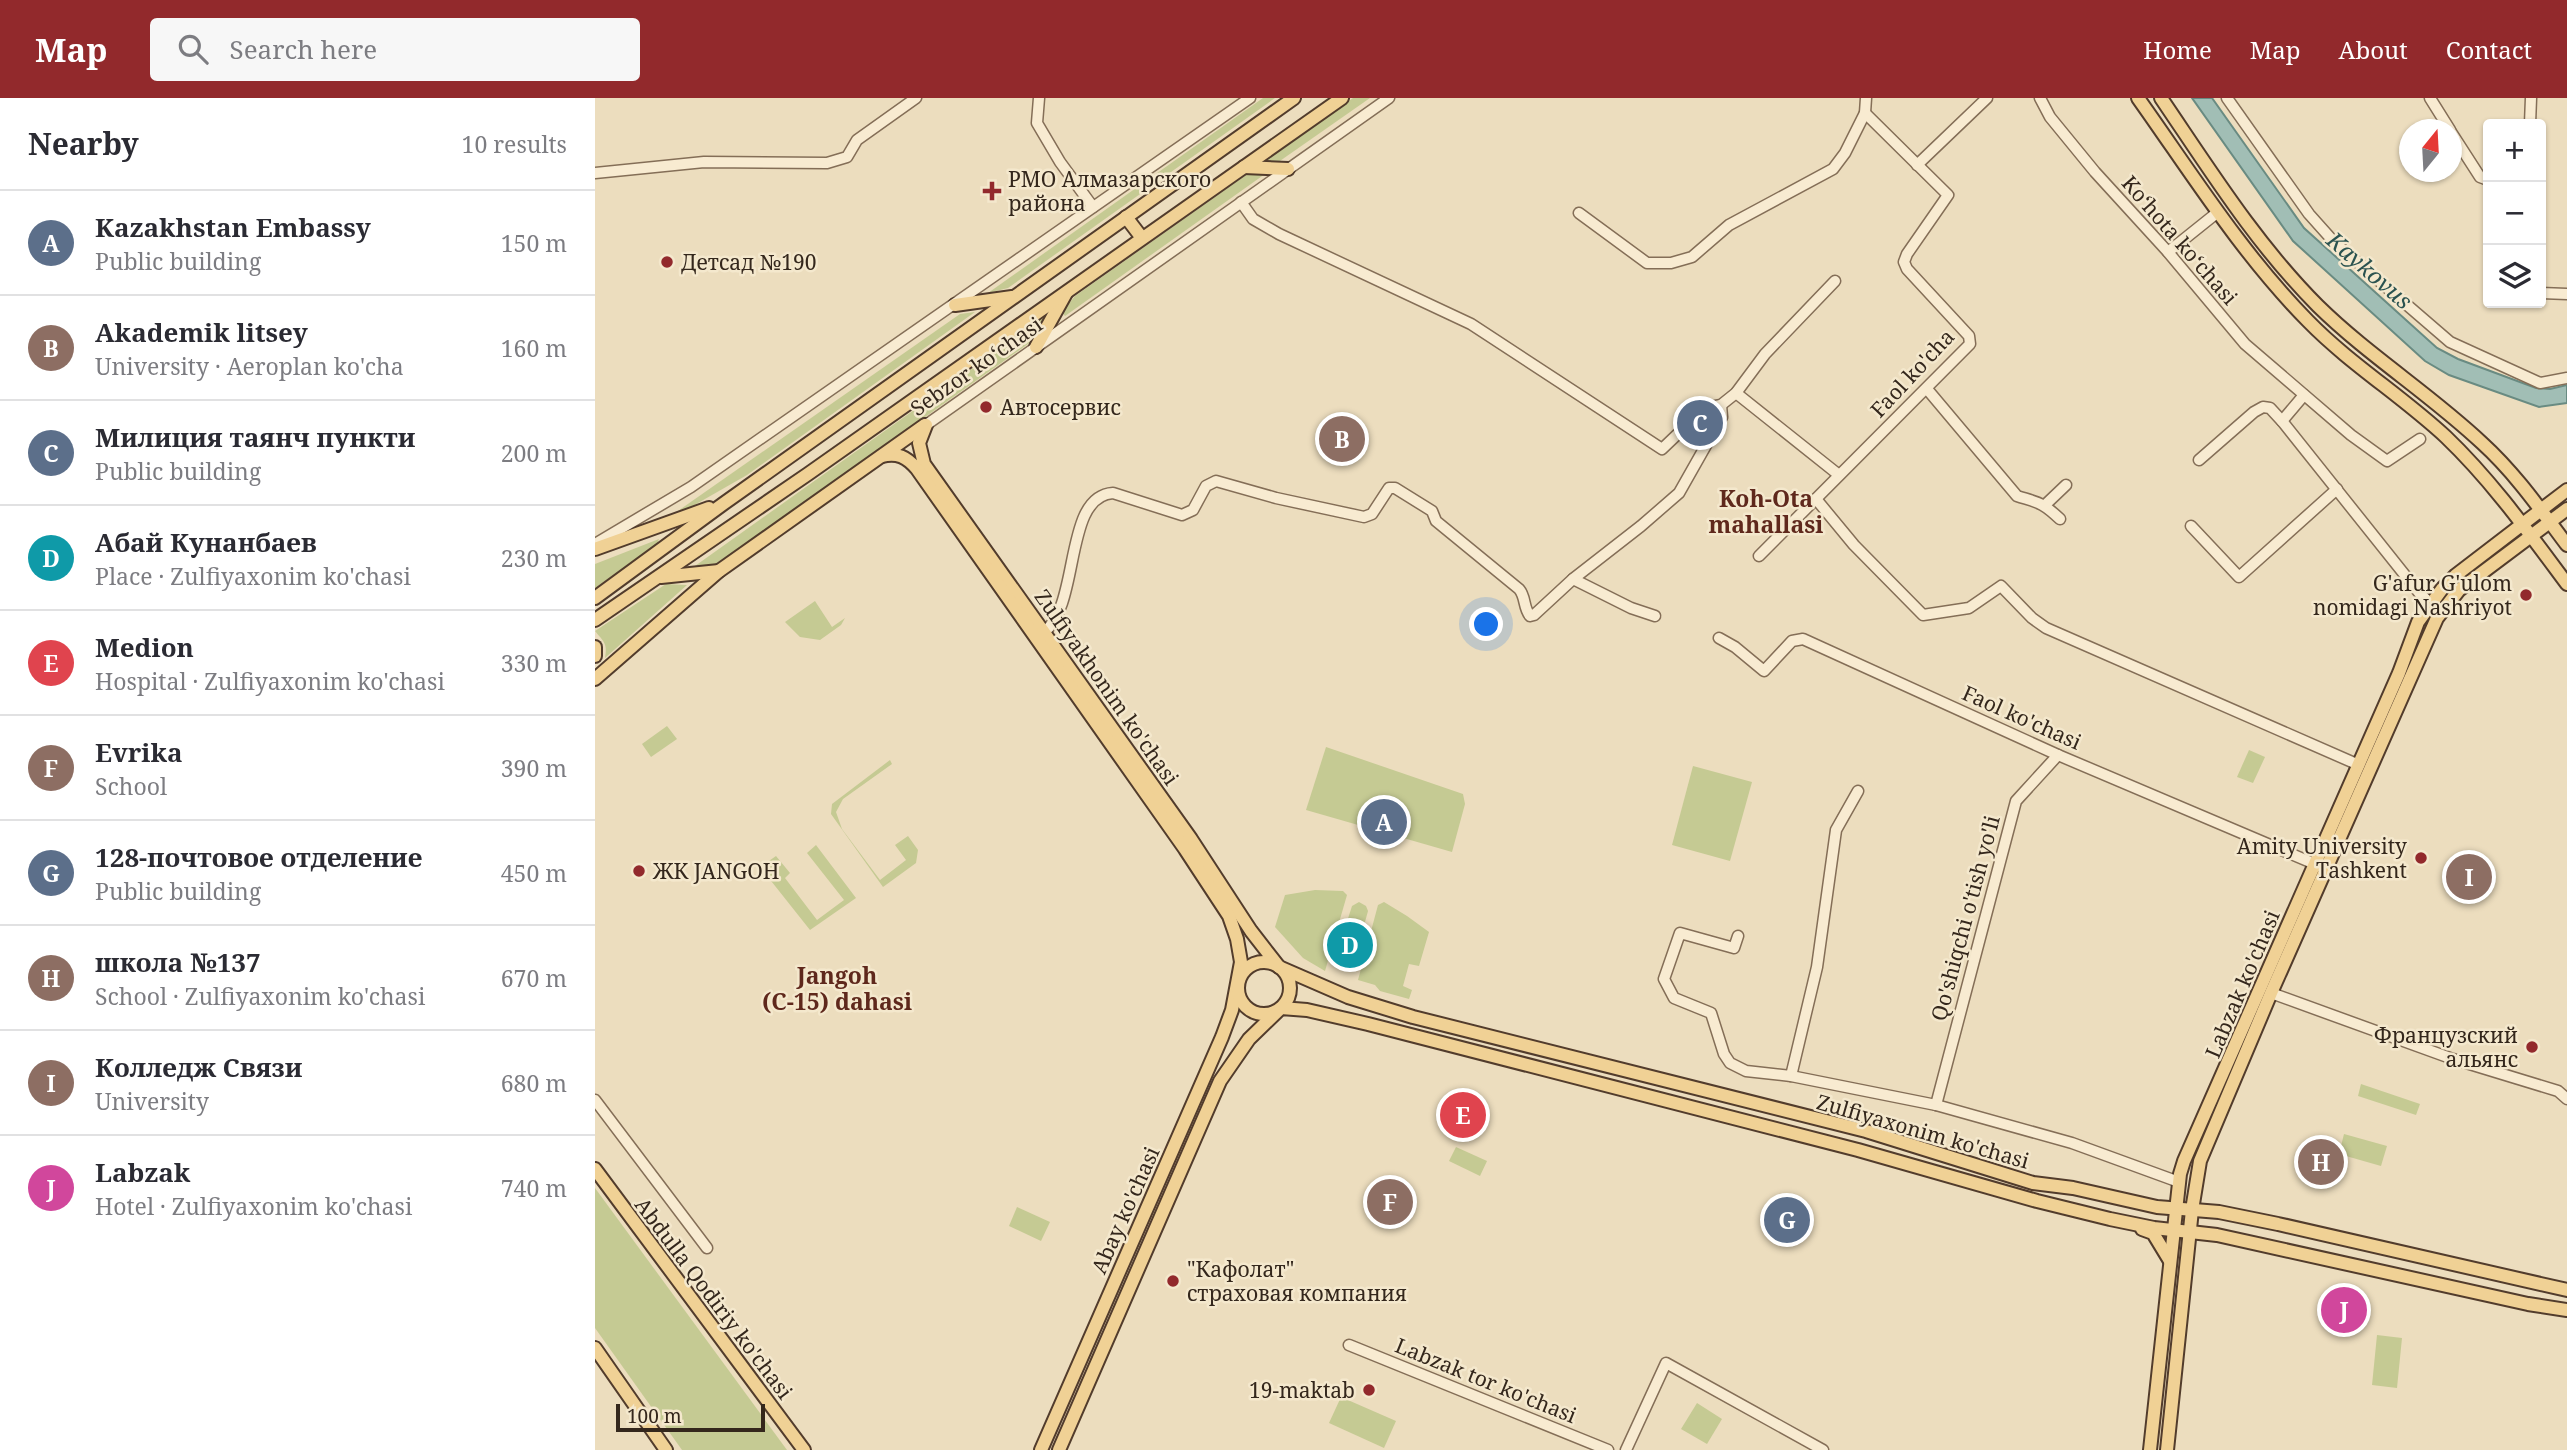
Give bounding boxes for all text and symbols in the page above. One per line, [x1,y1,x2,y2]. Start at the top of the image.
search box [150,18,640,81]
text: Map [35,27,108,72]
icon: search [174,30,212,68]
text: Search here [230,31,377,67]
text: Home [2143,33,2212,66]
text: Map [2250,33,2301,66]
text: About [2339,33,2408,66]
text: Contact [2446,33,2532,66]
north arrow [2399,119,2462,182]
map controls [2483,119,2546,308]
button: + [2483,119,2546,182]
text: Nearby [28,123,139,164]
text: 10 results [462,128,567,160]
place label: РМО Алмазарского района [1008,165,1211,217]
street label: Koʻhota koʻchasi [2116,169,2244,311]
marker: РМО Алмазарского района [982,181,1002,201]
button: − [2483,182,2546,245]
text: Kazakhstan Embassy [95,209,371,245]
water label: Kaykovus [2320,223,2420,316]
text: A [42,227,60,259]
text: 150 m [501,227,567,259]
text: Public building [95,245,261,277]
button: layers [2483,245,2546,308]
place label: Детсад №190 [681,248,816,276]
marker: Детсад №190 [659,254,675,270]
street label: Sebzor ko‘chasi [905,310,1048,422]
text: Akademik litsey [95,314,308,350]
street label: Faol ko'cha [1864,323,1960,423]
text: B [43,332,59,364]
text: 160 m [501,332,567,364]
text: University · Aeroplan ko'cha [95,350,404,382]
place label: Автосервис [1000,393,1121,421]
pin: C [1677,397,1723,449]
marker: Автосервис [978,399,994,415]
pin: B [1319,413,1365,465]
text: Милиция таянч пункти [95,419,415,455]
text: C [43,437,59,469]
text: 200 m [501,437,567,469]
text: Public building [95,455,261,487]
district label: Koh-Ota mahallasi [1709,482,1823,540]
text: Абай Кунанбаев [95,524,317,560]
text: D [42,542,60,574]
text: 230 m [501,542,567,574]
text: Place · Zulfiyaxonim ko'chasi [95,560,411,592]
place label: G'afur G'ulom nomidagi Nashriyot [2313,569,2512,621]
street label: Zulfiyakhonim ko'chasi [1029,584,1185,791]
marker: G'afur G'ulom nomidagi Nashriyot [2518,587,2534,603]
your location [1469,607,1503,641]
text: Medion [95,629,194,665]
text: E [43,647,59,679]
text: 330 m [501,647,567,679]
text: Hospital · Zulfiyaxonim ko'chasi [95,665,445,697]
street label: Faol ko'chasi [1958,678,2086,756]
text: Evrika [95,734,183,770]
text: F [44,752,58,784]
text: 390 m [501,752,567,784]
text: School [95,770,167,802]
pin: A [1361,796,1407,848]
street label: Qo'shiqchi o'tish yo'li [1924,812,2006,1024]
place label: Amity University Tashkent [2237,832,2407,884]
text: 128-почтовое отделение [95,839,422,875]
marker: Amity University Tashkent [2413,850,2429,866]
pin: I [2446,851,2492,903]
text: G [42,857,60,889]
text: 450 m [501,857,567,889]
place label: ЖК JANGOH [652,857,779,885]
marker: ЖК JANGOH [631,863,647,879]
text: Public building [95,875,261,907]
street label: Labzak ko'chasi [2198,906,2286,1062]
pin: D [1327,919,1373,971]
text: школа №137 [95,944,261,980]
district label: Jangoh (C-15) dahasi [762,959,912,1017]
text: H [42,962,60,994]
text: 670 m [501,962,567,994]
text: School · Zulfiyaxonim ko'chasi [95,980,425,1012]
place label: Французский альянс [2374,1021,2518,1073]
marker: Французский альянс [2524,1039,2540,1055]
text: Колледж Связи [95,1049,302,1085]
text: I [46,1067,56,1099]
text: 680 m [501,1067,567,1099]
text: University [95,1085,209,1117]
street label: Zulfiyaxonim ko'chasi [1814,1087,2033,1175]
pin: E [1440,1089,1486,1141]
pin: H [2298,1136,2344,1188]
street label: Abay ko'chasi [1084,1142,1166,1278]
text: Labzak [95,1154,190,1190]
text: J [46,1172,56,1204]
text: 740 m [501,1172,567,1204]
pin: F [1367,1176,1413,1228]
text: Hotel · Zulfiyaxonim ko'chasi [95,1190,412,1222]
street label: Abdulla Qodiriy ko'chasi [629,1192,799,1405]
pin: G [1764,1194,1810,1246]
place label: "Кафолат" страховая компания [1187,1255,1407,1307]
marker: "Кафолат" страховая компания [1165,1273,1181,1289]
pin: J [2321,1284,2367,1336]
street label: Labzak tor ko'chasi [1391,1331,1581,1429]
place label: 19-maktab [1249,1376,1355,1404]
marker: 19-maktab [1361,1382,1377,1398]
scale bar [616,1401,765,1433]
text: 100 m [627,1403,682,1429]

